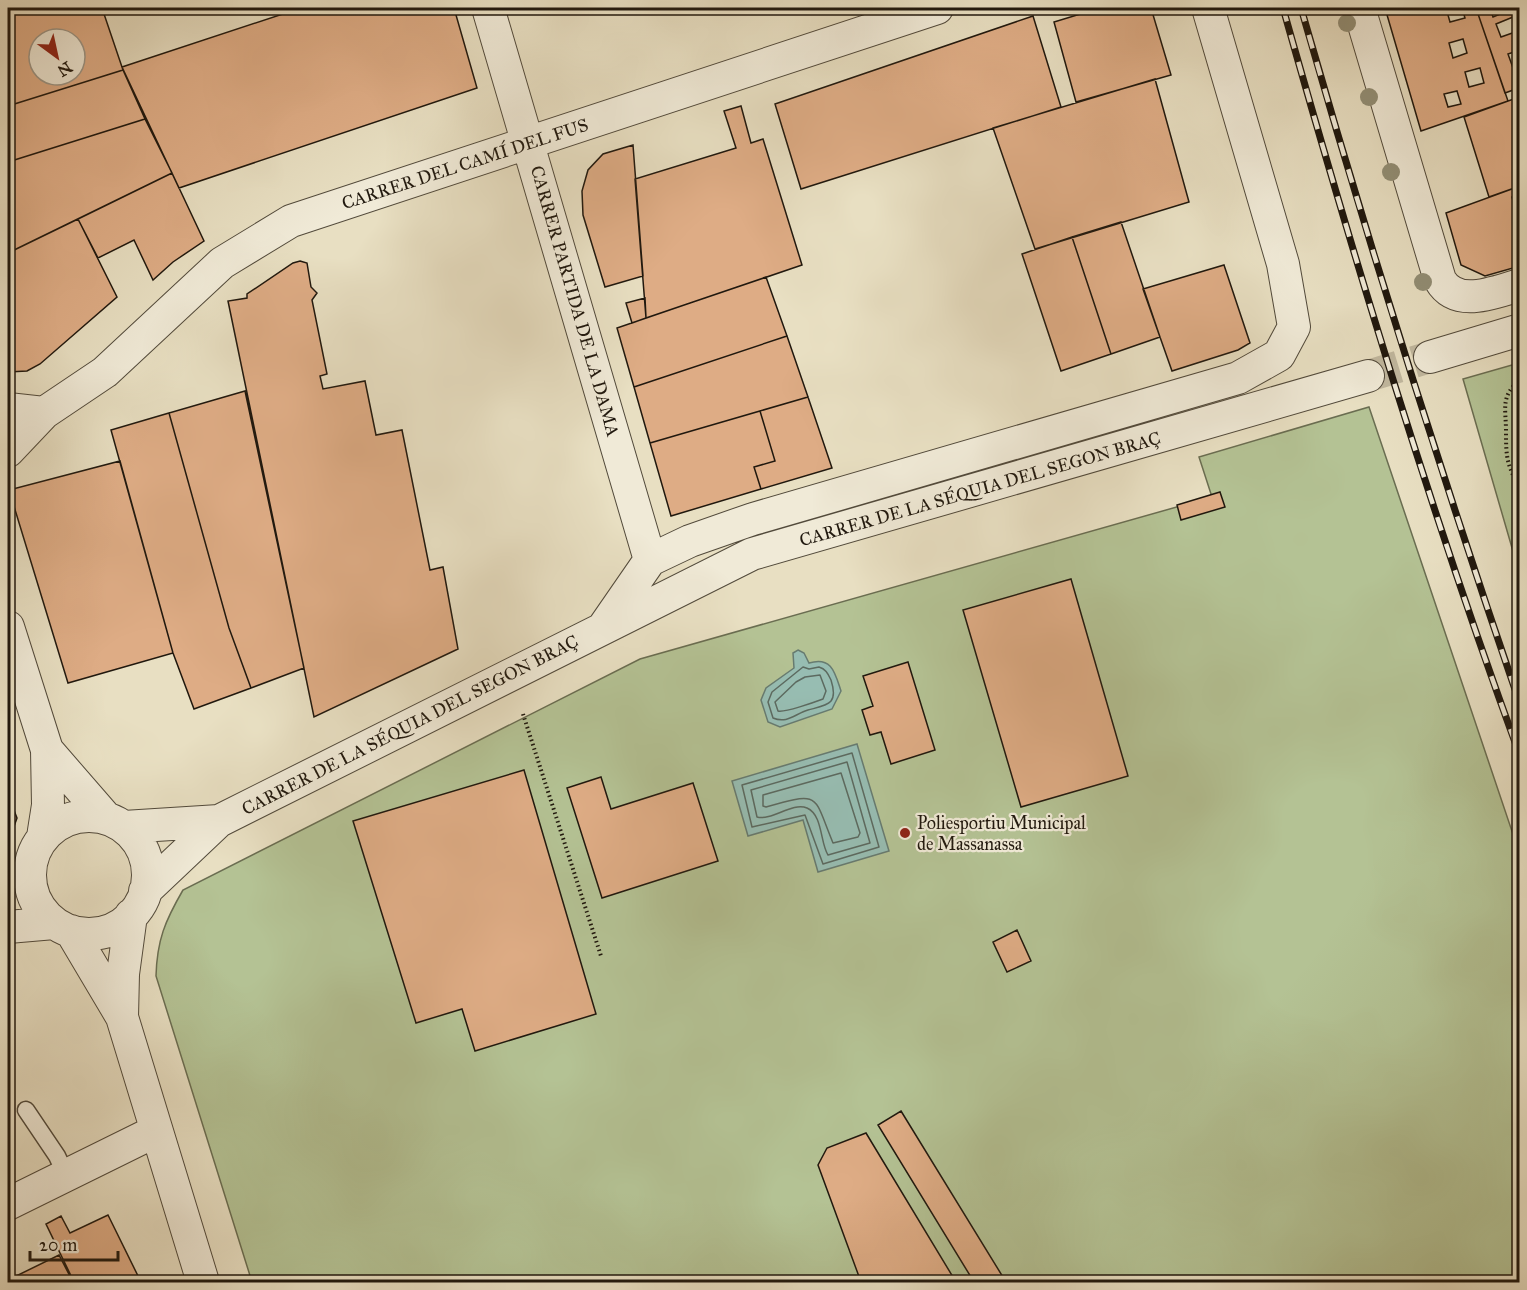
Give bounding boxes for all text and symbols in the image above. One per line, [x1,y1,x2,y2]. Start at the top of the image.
north arrow [27,27,87,87]
text: N [54,57,76,81]
street label: CARRER DEL CAMÍ DEL FUS [338,112,591,214]
street label: CARRER PARTIDA DE LA DAMA [526,163,624,439]
street label: CARRER DE LA SÉQUIA DEL SEGON BRAÇ [796,425,1163,551]
street label: CARRER DE LA SÉQUIA DEL SEGON BRAÇ [237,628,582,820]
place label: Poliesportiu Municipal de Massanassa [917,812,1086,855]
marker: Poliesportiu Municipal de Massanassa [898,826,912,840]
scale bar [30,1224,118,1262]
text: 20 m [39,1234,77,1256]

